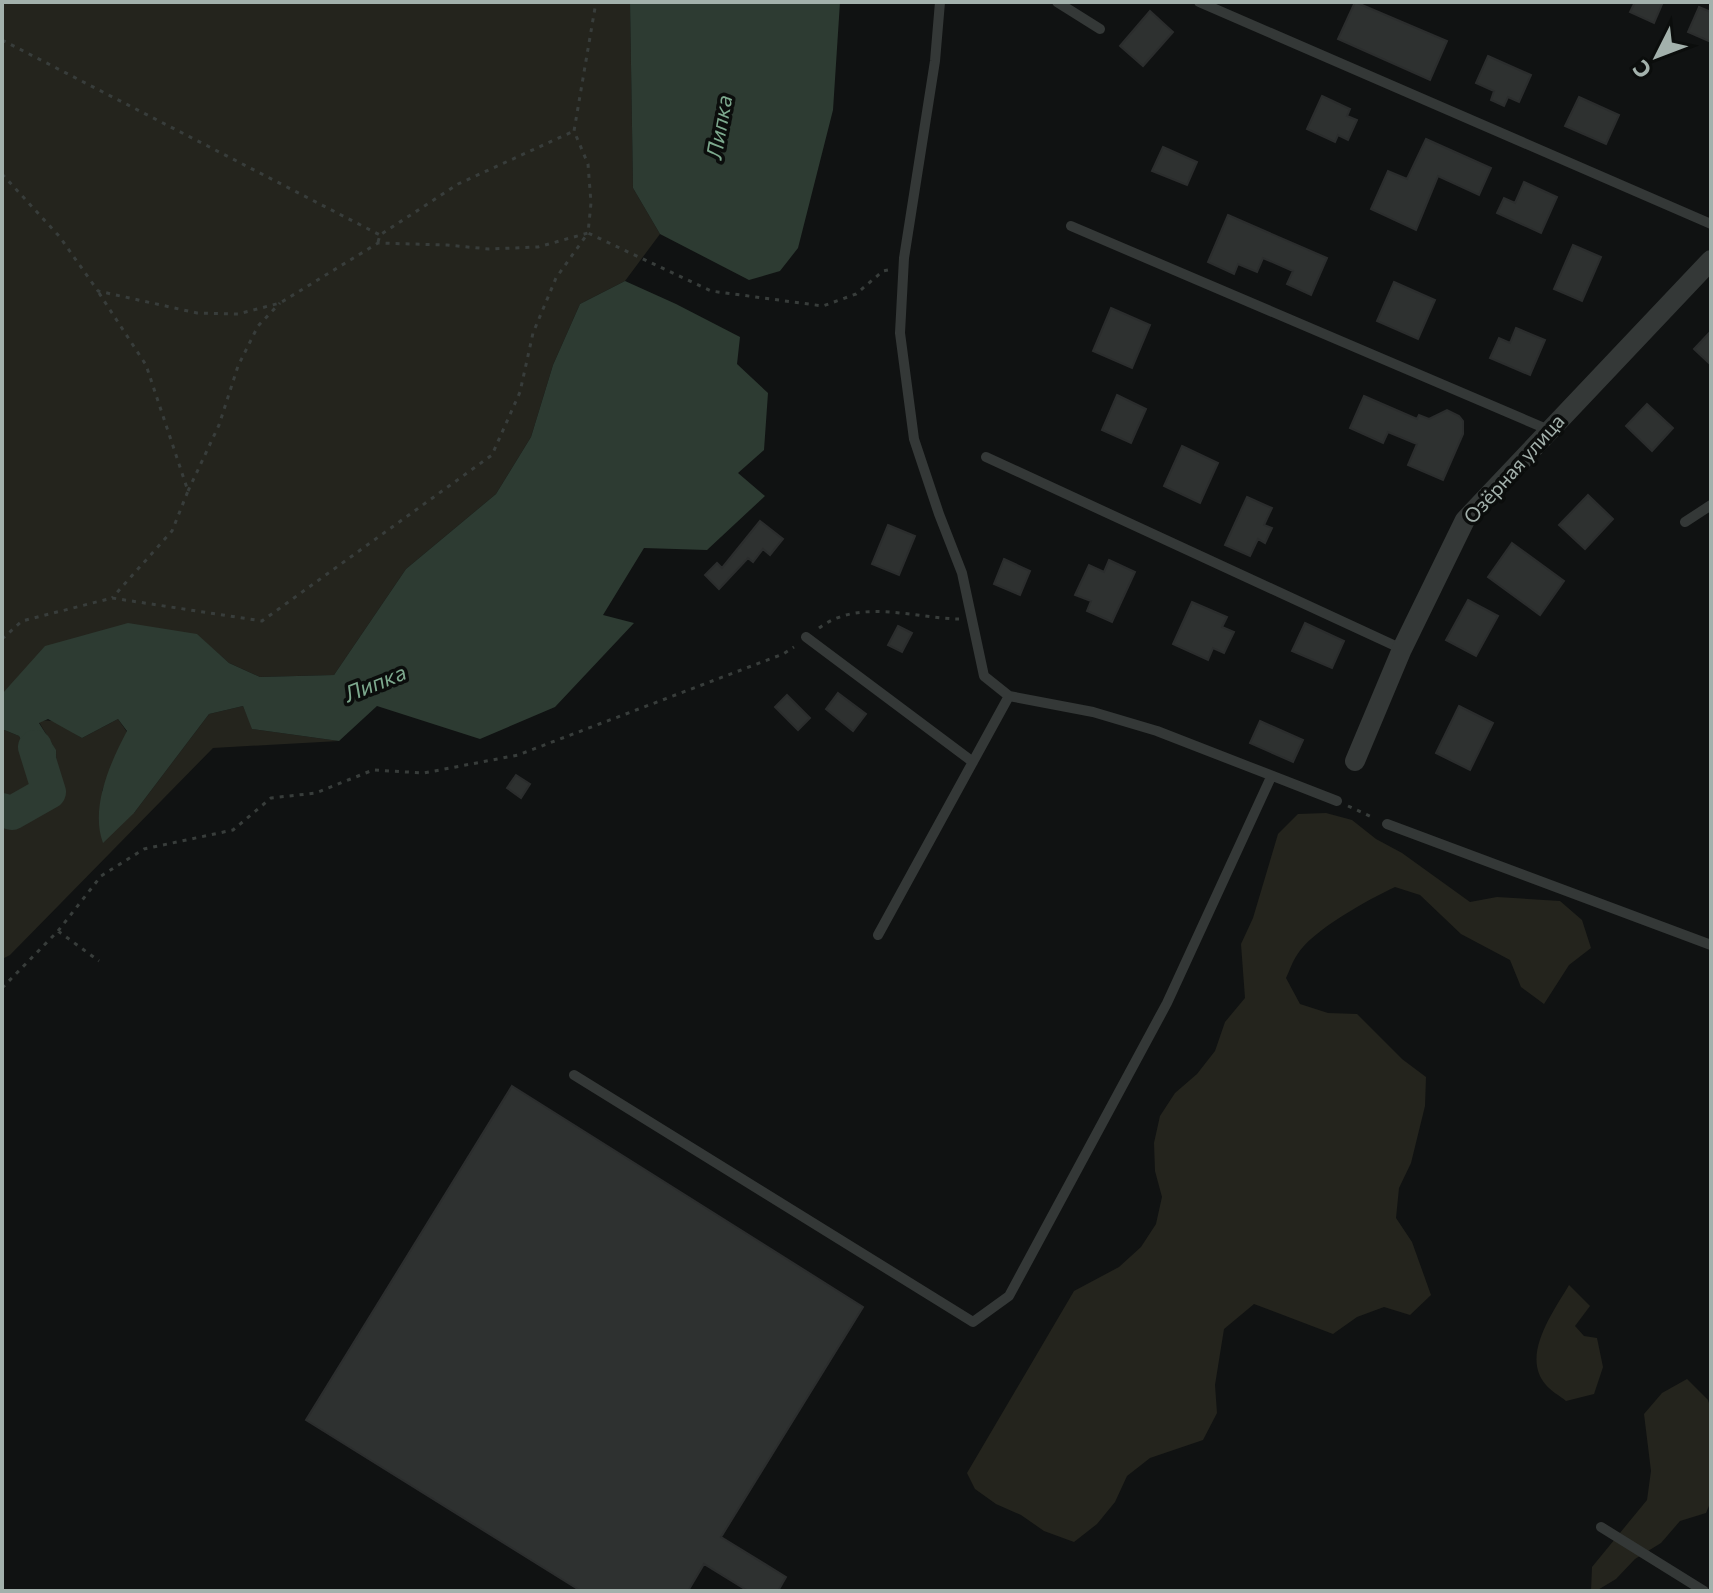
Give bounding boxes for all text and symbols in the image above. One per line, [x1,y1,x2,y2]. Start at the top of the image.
north arrow [1617,16,1697,96]
text: С [1627,55,1657,84]
water label: Липка [699,93,737,162]
street label: Озёрная улица [1458,409,1569,528]
water label: Липка [339,658,410,708]

